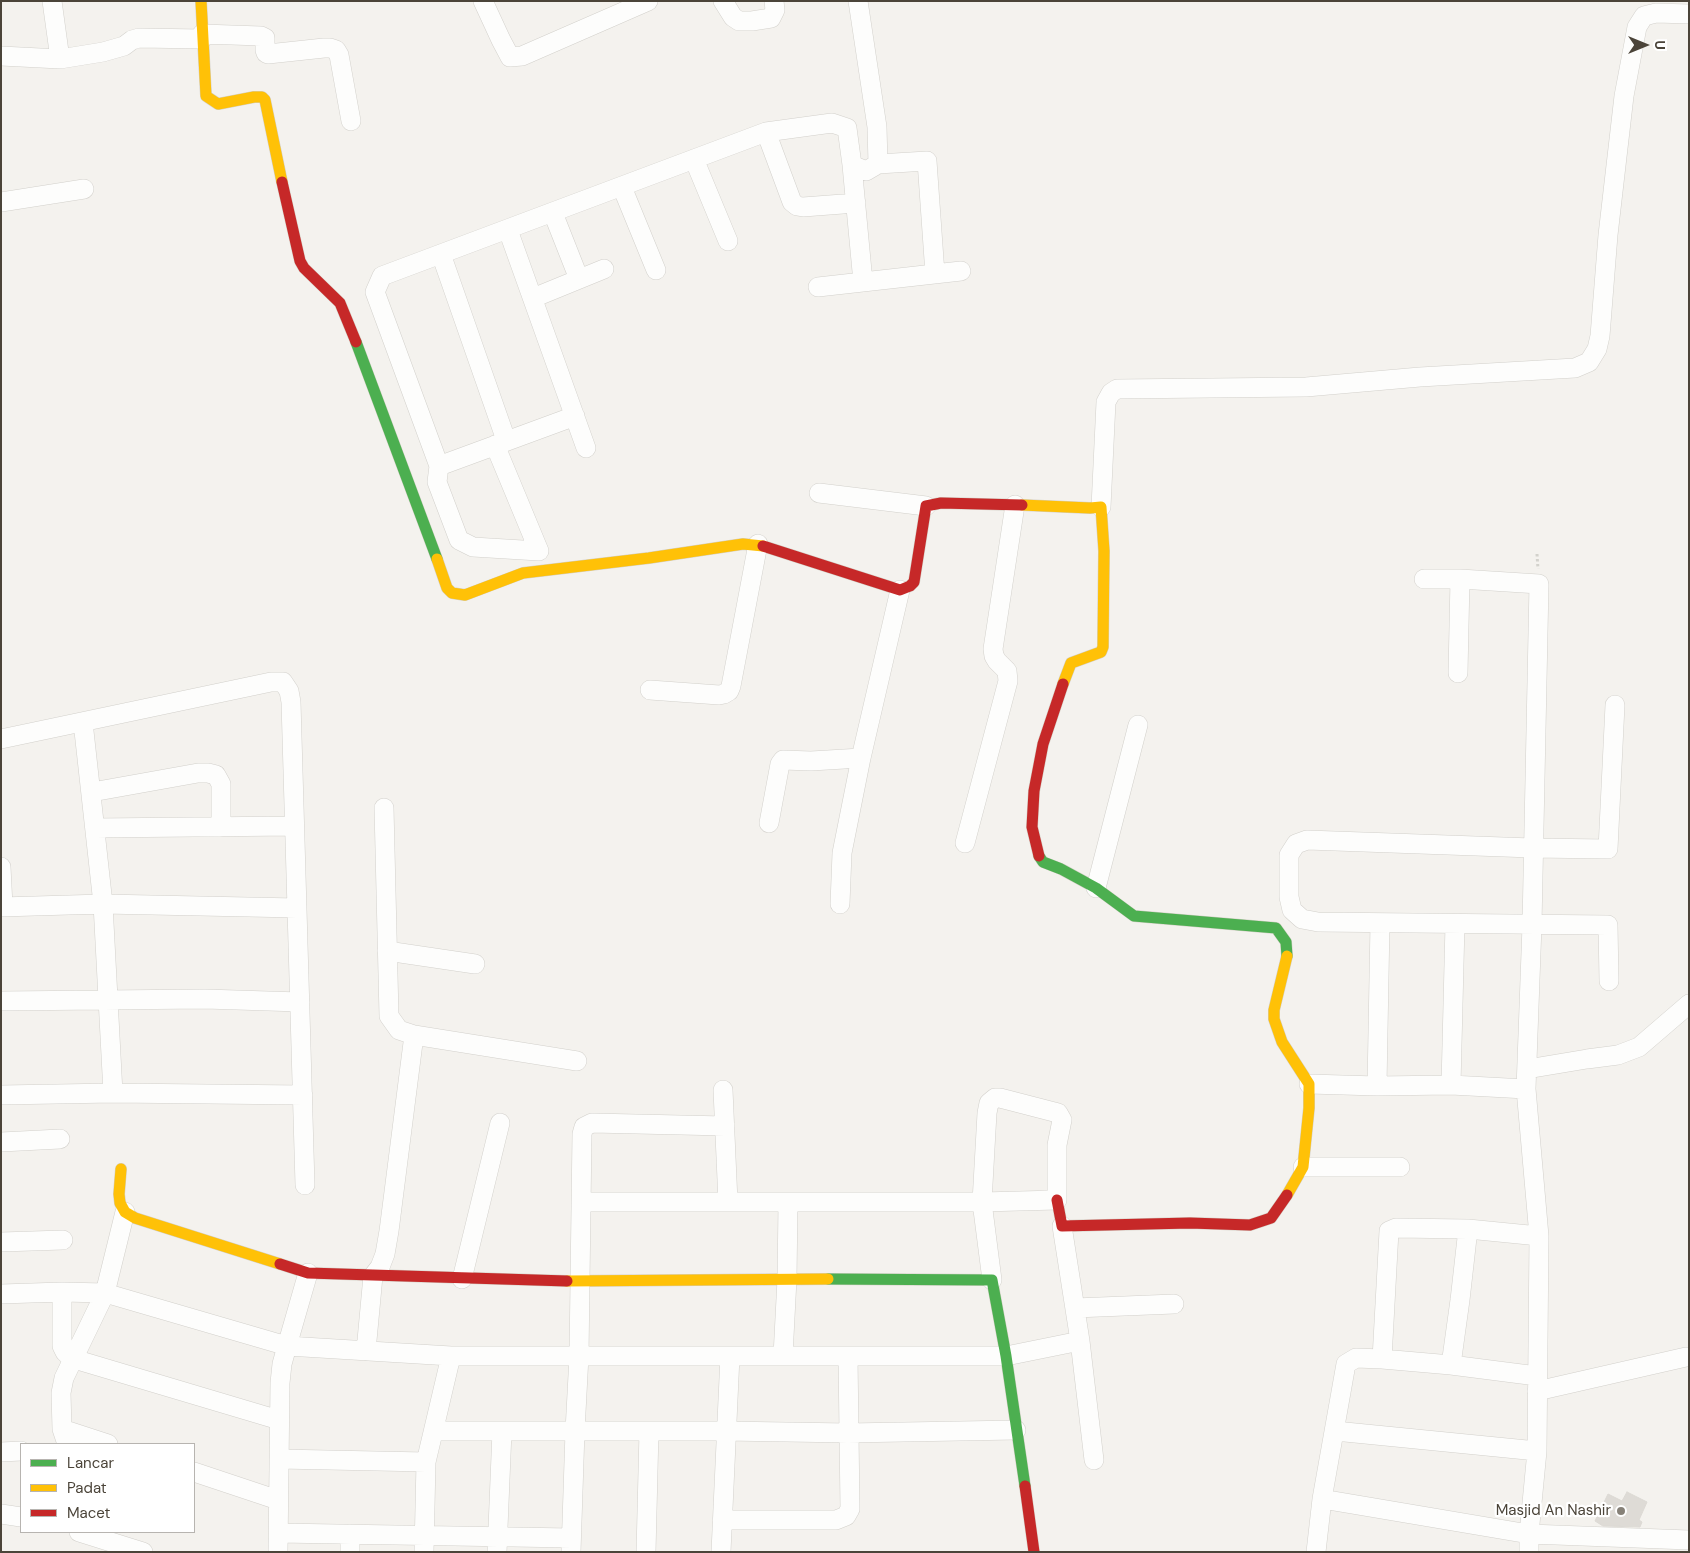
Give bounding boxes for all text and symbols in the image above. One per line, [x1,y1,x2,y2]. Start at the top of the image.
north arrow [1620,20,1670,70]
text: U [1651,40,1669,50]
legend [20,1443,195,1533]
text: Lancar [67,1453,114,1473]
text: Padat [67,1478,107,1498]
place label: Masjid An Nashir [1496,1502,1611,1520]
text: Macet [67,1503,111,1523]
marker: Masjid An Nashir [1615,1505,1627,1517]

